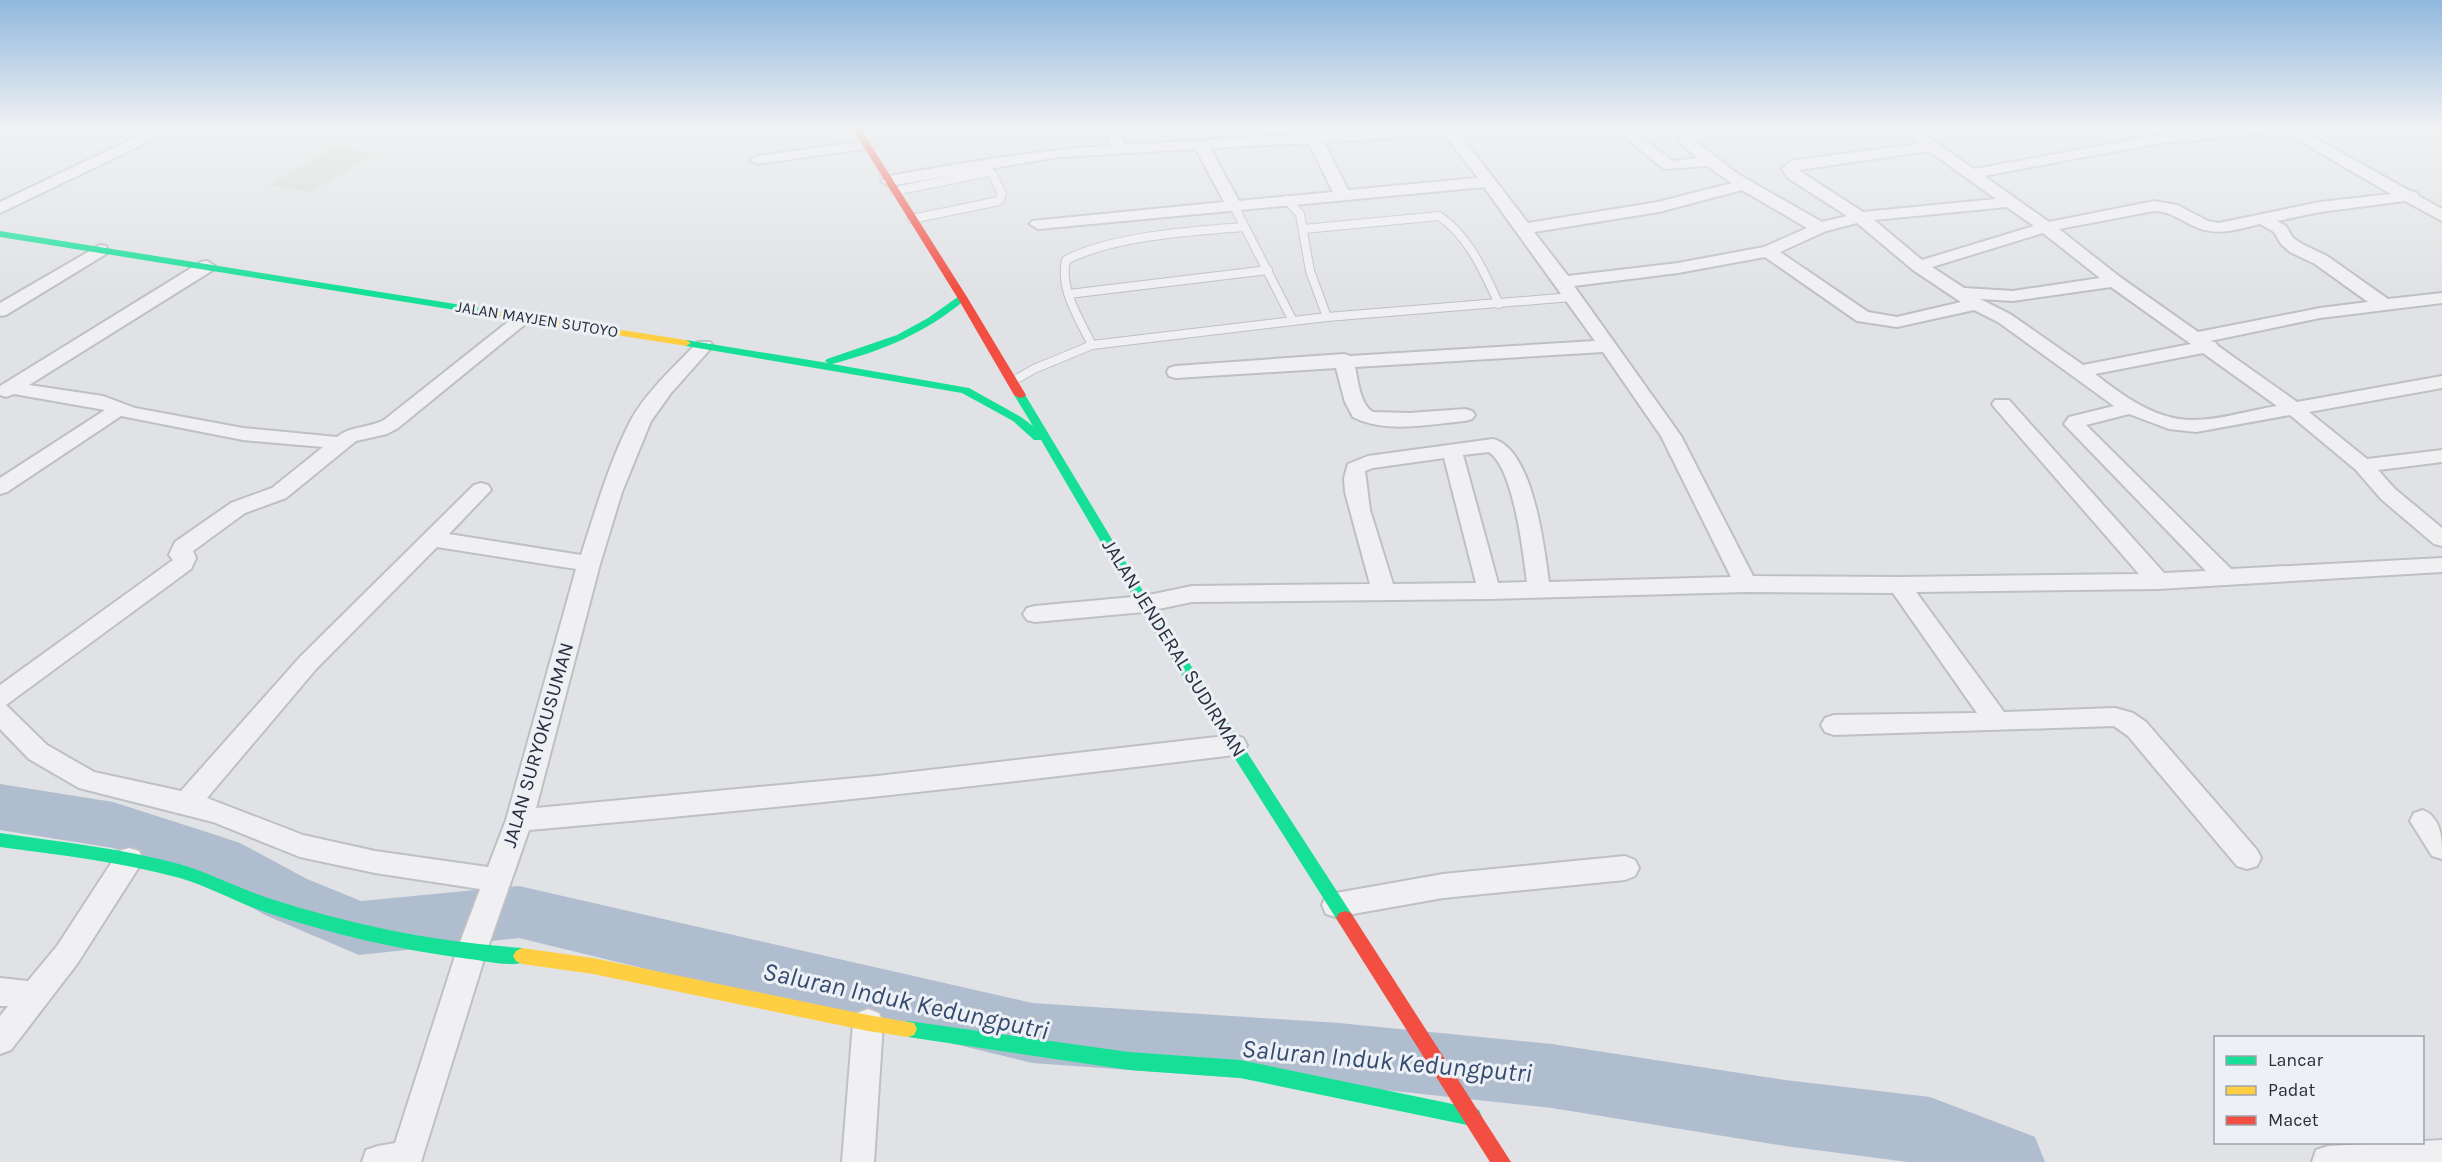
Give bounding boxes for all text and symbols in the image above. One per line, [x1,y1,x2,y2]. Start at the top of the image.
street label: JALAN MAYJEN SUTOYO [454,297,620,341]
street label: JALAN JENDERAL SUDIRMAN [1097,535,1251,761]
street label: JALAN SURYOKUSUMAN [498,640,578,850]
water label: Saluran Induk Kedungputri [760,956,1052,1046]
water label: Saluran Induk Kedungputri [1240,1033,1534,1089]
legend [2214,1036,2424,1144]
text: Lancar [2268,1049,2323,1071]
text: Padat [2268,1079,2315,1101]
text: Macet [2268,1109,2319,1131]

